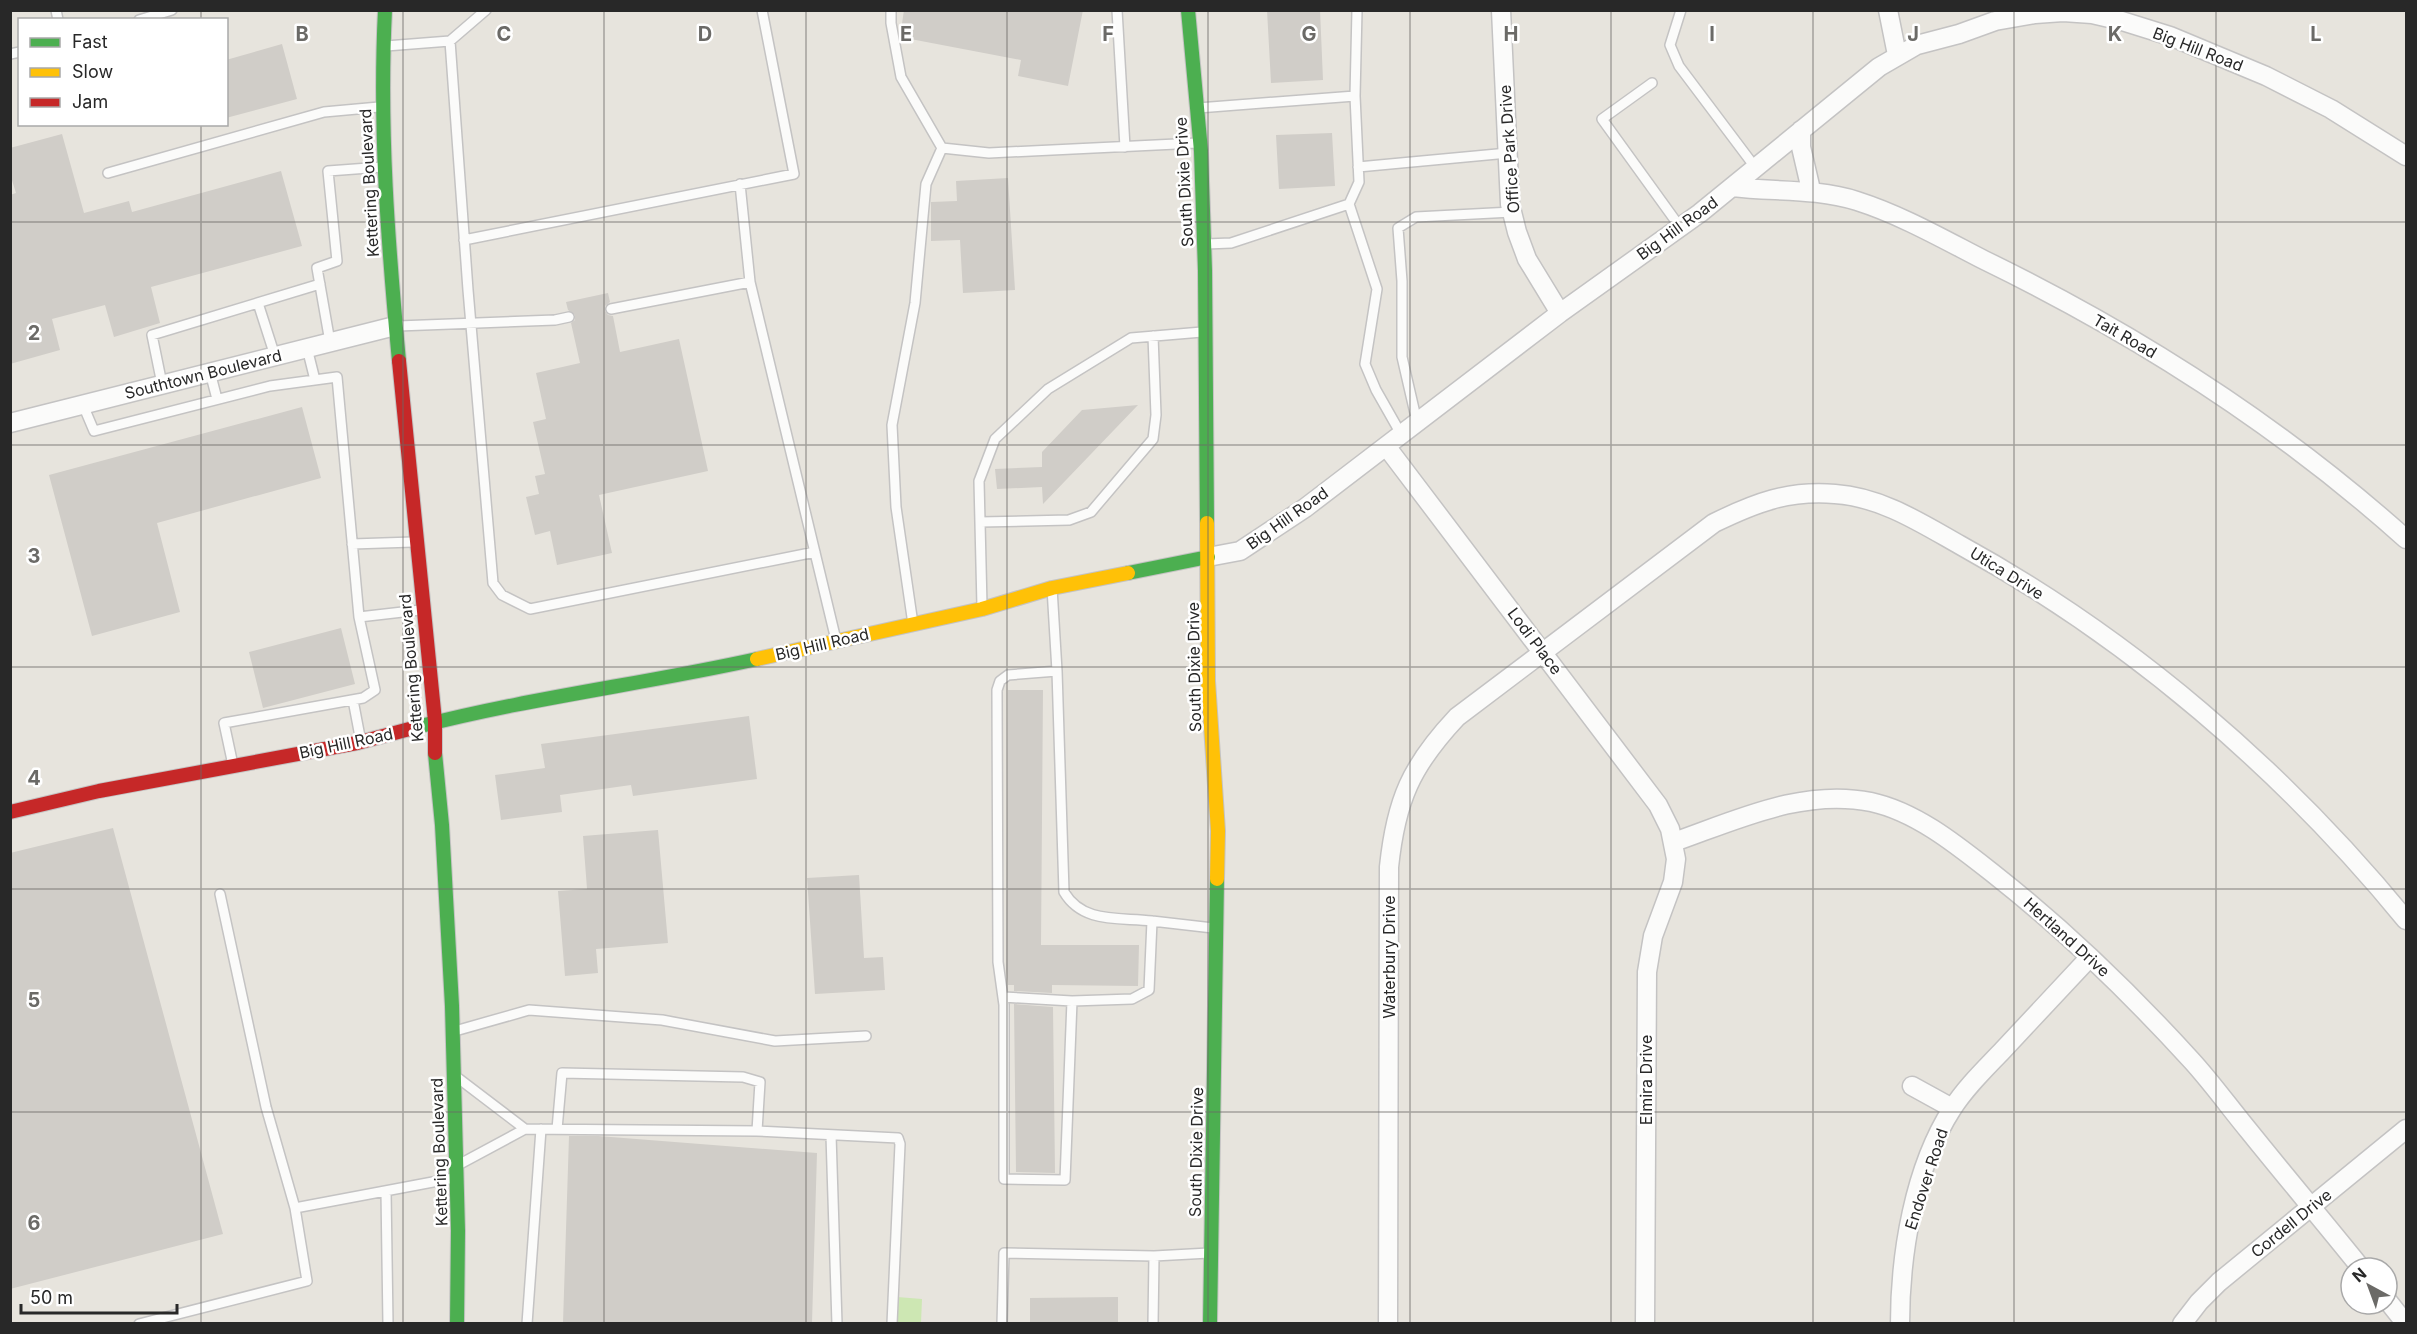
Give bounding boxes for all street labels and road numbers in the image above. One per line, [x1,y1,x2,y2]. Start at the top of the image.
street label: Big Hill Road [2150,23,2246,75]
street label: Office Park Drive [1495,84,1523,214]
street label: Kettering Boulevard [355,108,383,258]
street label: South Dixie Drive [1171,117,1197,247]
street label: Big Hill Road [1633,192,1721,264]
street label: Tait Road [2090,310,2160,362]
street label: Southtown Boulevard [122,345,284,403]
street label: Big Hill Road [1242,482,1332,554]
street label: Utica Drive [1966,542,2048,604]
street label: Kettering Boulevard [395,593,427,743]
street label: South Dixie Drive [1183,602,1205,732]
street label: Lodi Place [1503,604,1567,678]
street label: Big Hill Road [773,624,871,664]
street label: Big Hill Road [297,723,395,763]
street label: Hertland Drive [2020,893,2114,981]
street label: Waterbury Drive [1379,895,1399,1019]
street label: Elmira Drive [1636,1035,1656,1125]
street label: Kettering Boulevard [426,1077,452,1227]
street label: South Dixie Drive [1185,1087,1207,1217]
street label: Endover Road [1900,1126,1952,1232]
street label: Cordell Drive [2247,1184,2335,1262]

